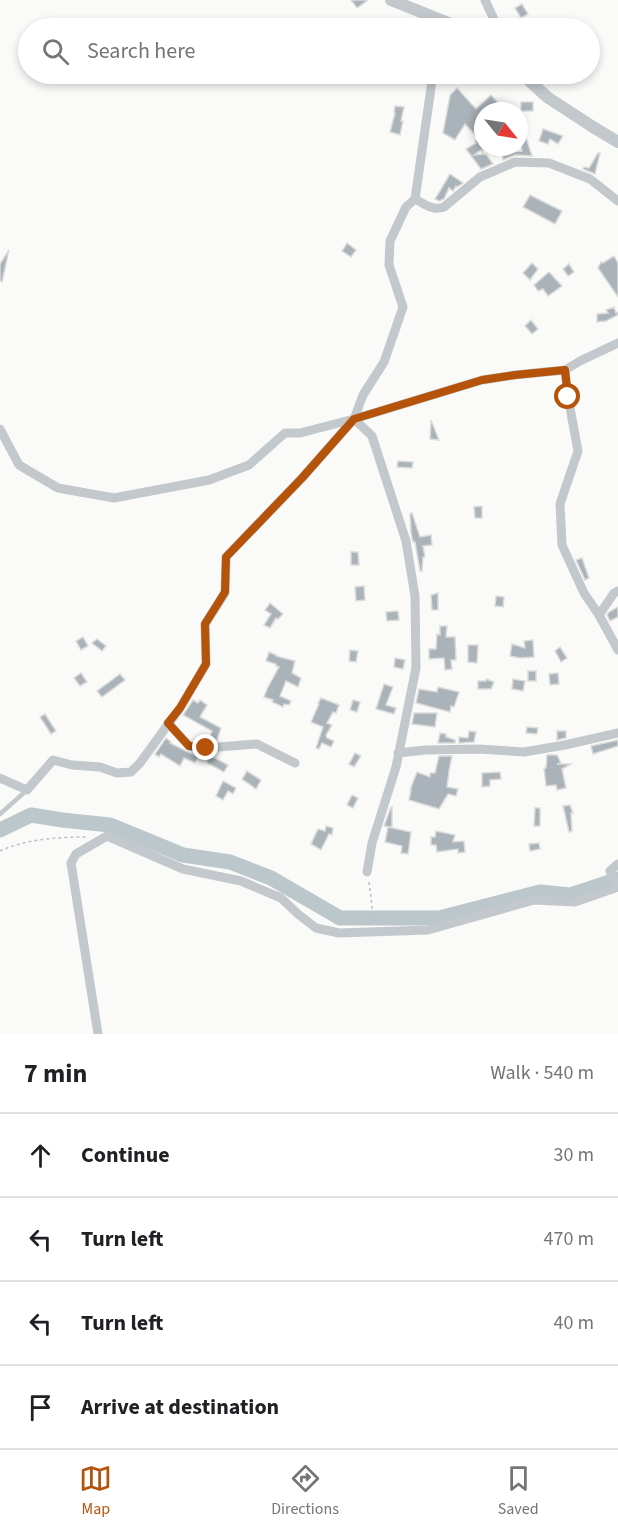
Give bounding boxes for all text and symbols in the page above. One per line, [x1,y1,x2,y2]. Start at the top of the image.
search box [18,18,600,84]
icon: search [39,35,72,68]
text: Search here [87,35,195,67]
north arrow [474,102,528,156]
route start [554,383,580,409]
route end [192,734,218,760]
text: 7 min [24,1055,87,1092]
text: Walk · 540 m [490,1059,594,1087]
icon: ahead [24,1139,57,1172]
text: Continue [81,1139,170,1171]
text: 30 m [554,1141,594,1169]
icon: left [24,1223,57,1256]
text: Turn left [81,1223,163,1255]
text: 470 m [544,1225,594,1253]
icon: left [24,1307,57,1340]
text: Turn left [81,1307,163,1339]
text: 40 m [554,1309,594,1337]
icon: arrive [24,1391,57,1424]
text: Arrive at destination [81,1391,279,1423]
tab: Map [79,1462,112,1520]
tab: Directions [271,1462,339,1520]
tab: Saved [498,1462,539,1520]

